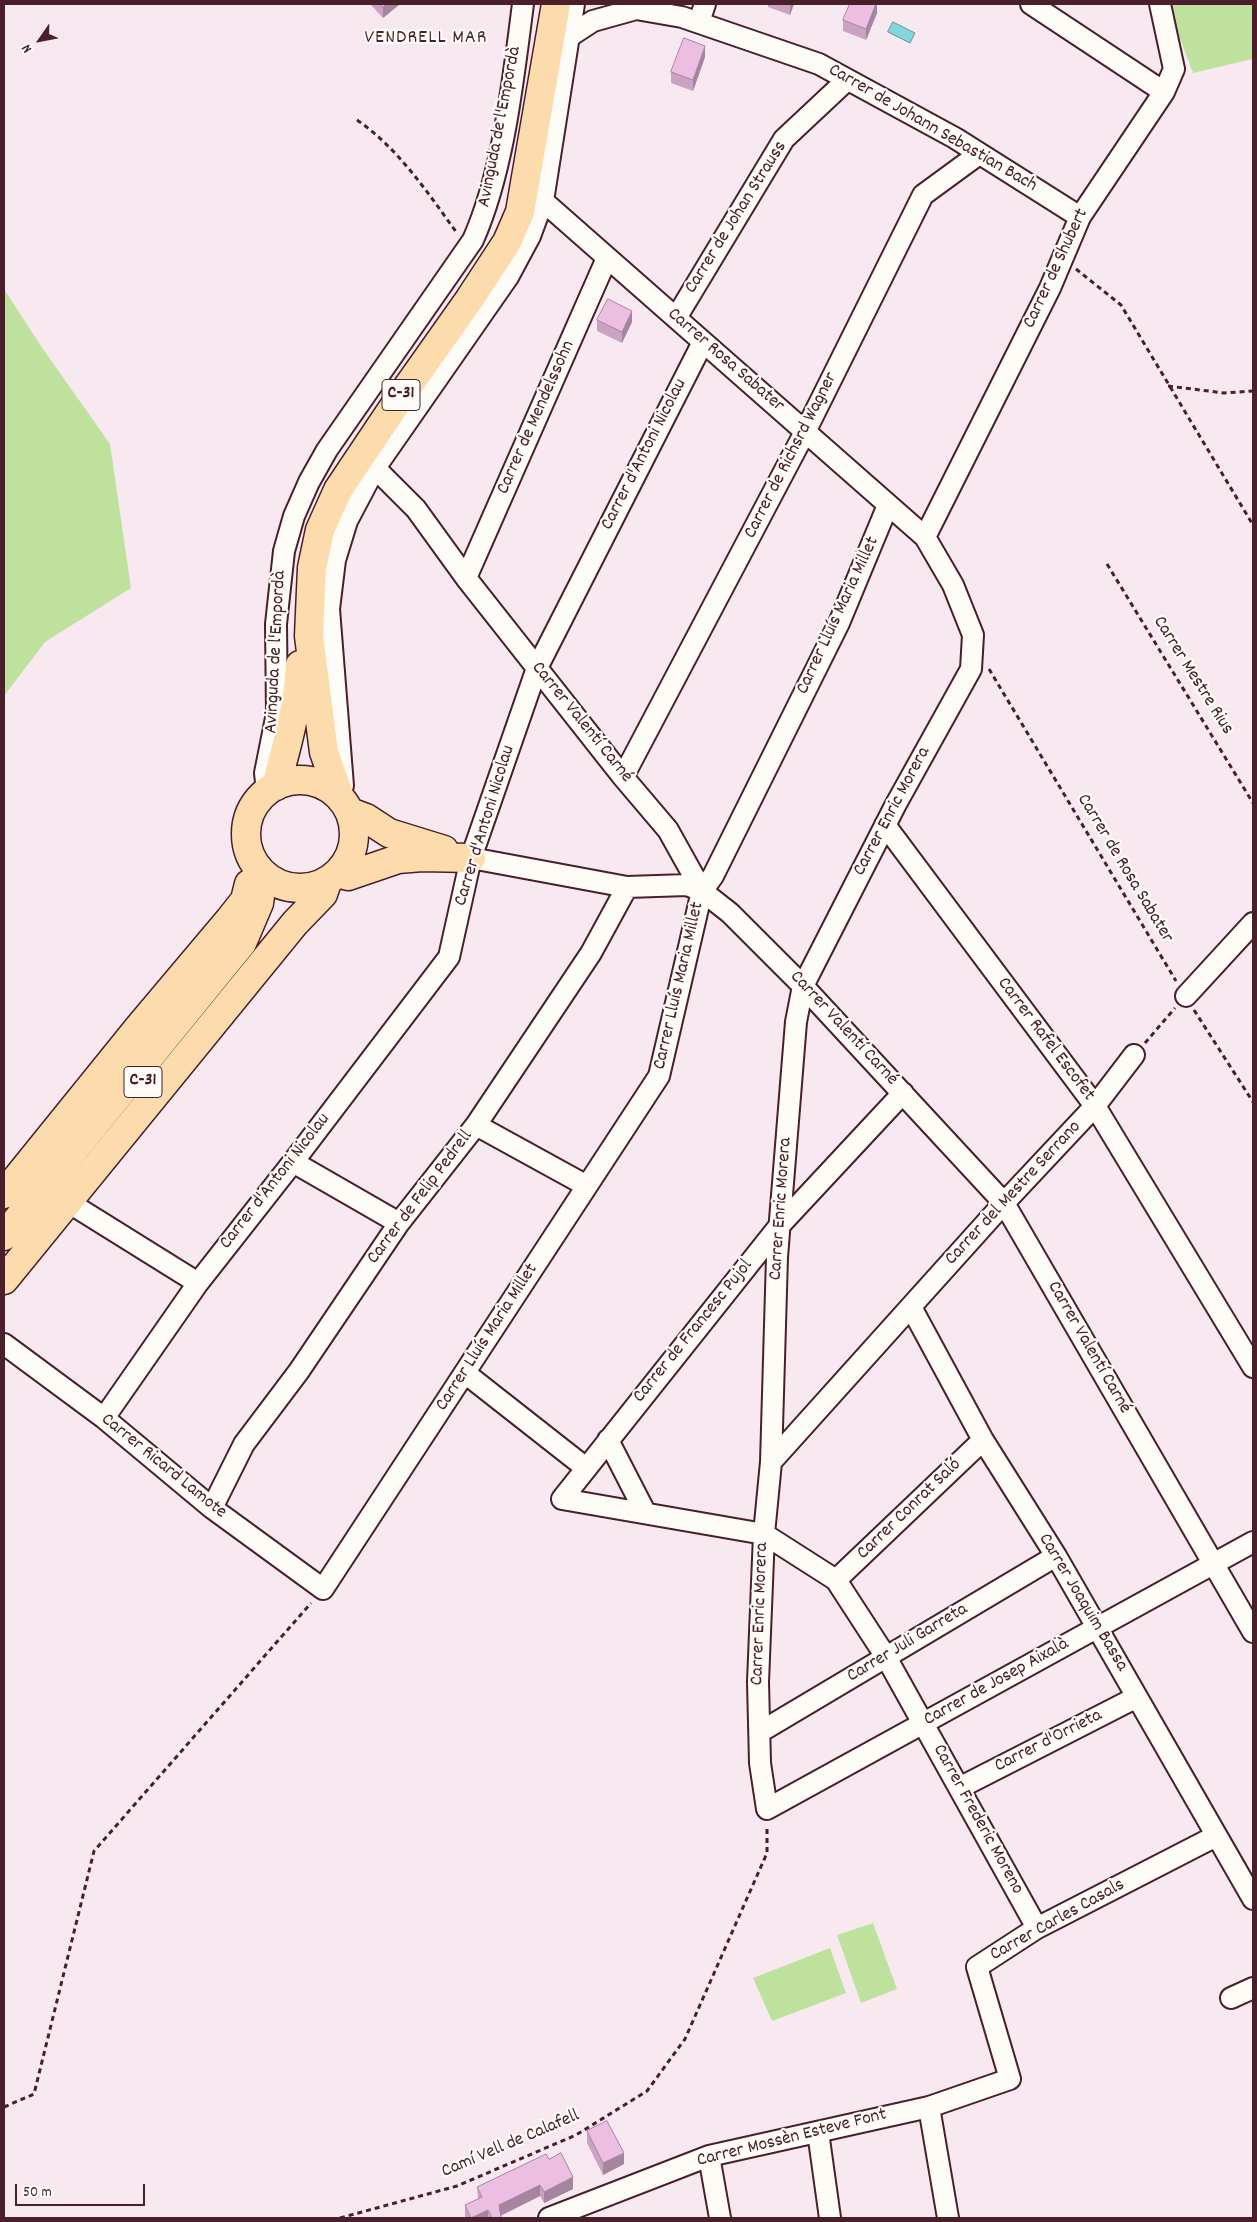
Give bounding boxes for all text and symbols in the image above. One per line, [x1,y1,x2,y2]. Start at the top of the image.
north arrow [15,15,65,65]
district label: VENDRELL MAR [363,27,489,51]
text: N [17,40,38,57]
street label: Avinguda de l'Empordà [474,45,528,209]
street label: Carrer de Johann Sebastian Bach [824,60,1040,198]
street label: Carrer de Johan Strauss [681,138,793,298]
street label: Carrer de Shubert [1019,205,1095,333]
street label: Carrer Rosa Sabater [662,304,788,418]
street label: Carrer de Mendelssohn [493,338,581,498]
street label: Carrer de Richsrd Wagner [740,369,844,543]
street label: Carrer d'Antoni Nicolau [597,376,693,534]
road number: C-31 [382,380,420,410]
street label: Carrer Lluís Maria Millet [792,534,886,698]
street label: Avinguda de l'Empordà [261,570,293,734]
street label: Carrer Mestre Rius [1146,613,1238,739]
street label: Carrer Valentí Carné [525,658,637,788]
street label: Carrer d'Antoni Nicolau [451,743,521,909]
street label: Carrer Enric Morera [849,744,937,880]
street label: Carrer de Rosa Sabater [1071,790,1177,948]
street label: Carrer Lluís Maria Millet [650,900,710,1072]
street label: Carrer Valentí Carné [784,967,902,1091]
street label: Carrer Rafel Escofet [991,974,1099,1106]
road number: C-31 [124,1066,162,1098]
street label: Carrer d'Antoni Nicolau [216,1109,336,1255]
street label: Carrer del Mestre Serrano [941,1117,1087,1271]
street label: Carrer de Felip Pedrell [363,1126,479,1270]
street label: Carrer Enric Morera [766,1137,798,1281]
street label: Carrer de Francesc Pujol [629,1256,759,1408]
street label: Carrer Lluís Maria Millet [432,1260,544,1416]
street label: Carrer Valentí Carné [1041,1278,1135,1418]
street label: Carrer Ricard Lamote [95,1409,231,1525]
street label: Carrer Conrat Saló [853,1454,967,1566]
street label: Carrer Joaquim Bassa [1032,1530,1132,1676]
street label: Carrer Enric Morera [747,1542,775,1686]
street label: Carrer Juli Garreta [844,1599,972,1689]
street label: Carrer de Josep Aixalà [920,1634,1074,1732]
street label: Carrer d'Orrieta [991,1705,1107,1779]
street label: Carrer Frederic Moreno [926,1741,1028,1899]
street label: Carrer Carles Casals [987,1875,1129,1967]
street label: Carrer Mossèn Esteve Font [695,2104,889,2174]
street label: Camí Vell de Calafell [439,2106,583,2184]
scale bar [18,2174,148,2206]
text: 50 m [23,2182,52,2204]

